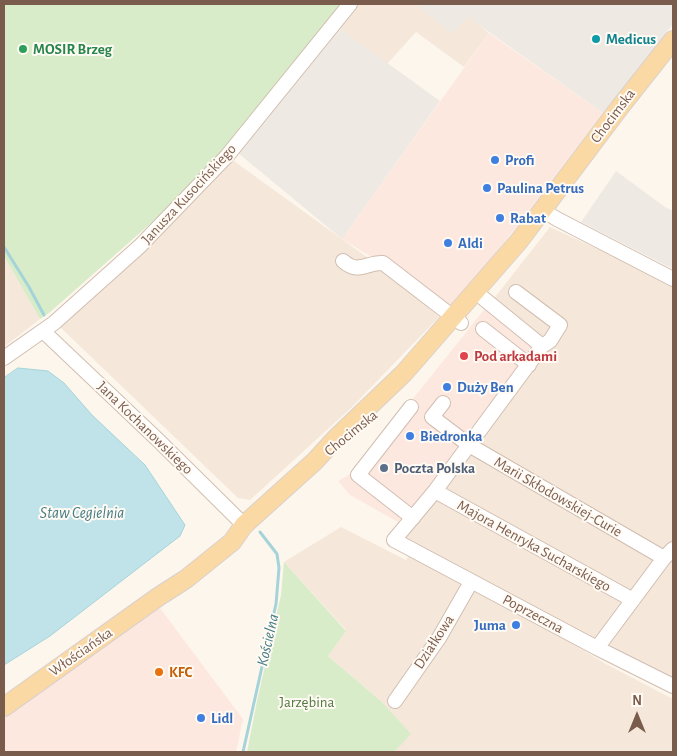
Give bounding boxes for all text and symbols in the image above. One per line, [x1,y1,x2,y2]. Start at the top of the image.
place label: Medicus [606,30,656,48]
marker: Medicus [590,33,602,45]
place label: MOSIR Brzeg [33,40,112,58]
marker: MOSIR Brzeg [17,43,29,55]
street label: Chocimska [587,85,639,147]
street label: Janusza Kusocińskiego [138,140,240,248]
place label: Profi [505,151,535,169]
marker: Profi [489,154,501,166]
place label: Paulina Petrus [497,179,584,197]
marker: Paulina Petrus [481,182,493,194]
place label: Rabat [510,209,546,227]
marker: Rabat [494,212,506,224]
place label: Aldi [458,234,483,252]
marker: Aldi [442,237,454,249]
place label: Pod arkadami [474,347,557,365]
marker: Pod arkadami [458,350,470,362]
street label: Jana Kochanowskiego [93,378,197,478]
place label: Duży Ben [457,378,514,396]
marker: Duży Ben [441,381,453,393]
street label: Chocimska [321,406,381,460]
place label: Biedronka [420,427,482,445]
marker: Biedronka [404,430,416,442]
street label: Marii Skłodowskiej-Curie [491,453,625,541]
place label: Poczta Polska [394,459,475,477]
marker: Poczta Polska [378,462,390,474]
street label: Majora Henryka Sucharskiego [454,496,614,596]
water label: Staw Cegielnia [40,503,124,523]
street label: Poprzeczna [499,590,567,638]
water label: Kościelna [253,612,283,668]
street label: Działkowa [410,612,458,672]
place label: Juma [474,616,506,634]
marker: Juma [510,619,522,631]
street label: Włościańska [46,624,116,680]
place label: KFC [169,663,192,681]
marker: KFC [153,666,165,678]
north arrow [612,691,662,741]
park label: Jarzębina [280,693,334,711]
text: N [632,694,642,708]
place label: Lidl [211,709,233,727]
marker: Lidl [195,712,207,724]

